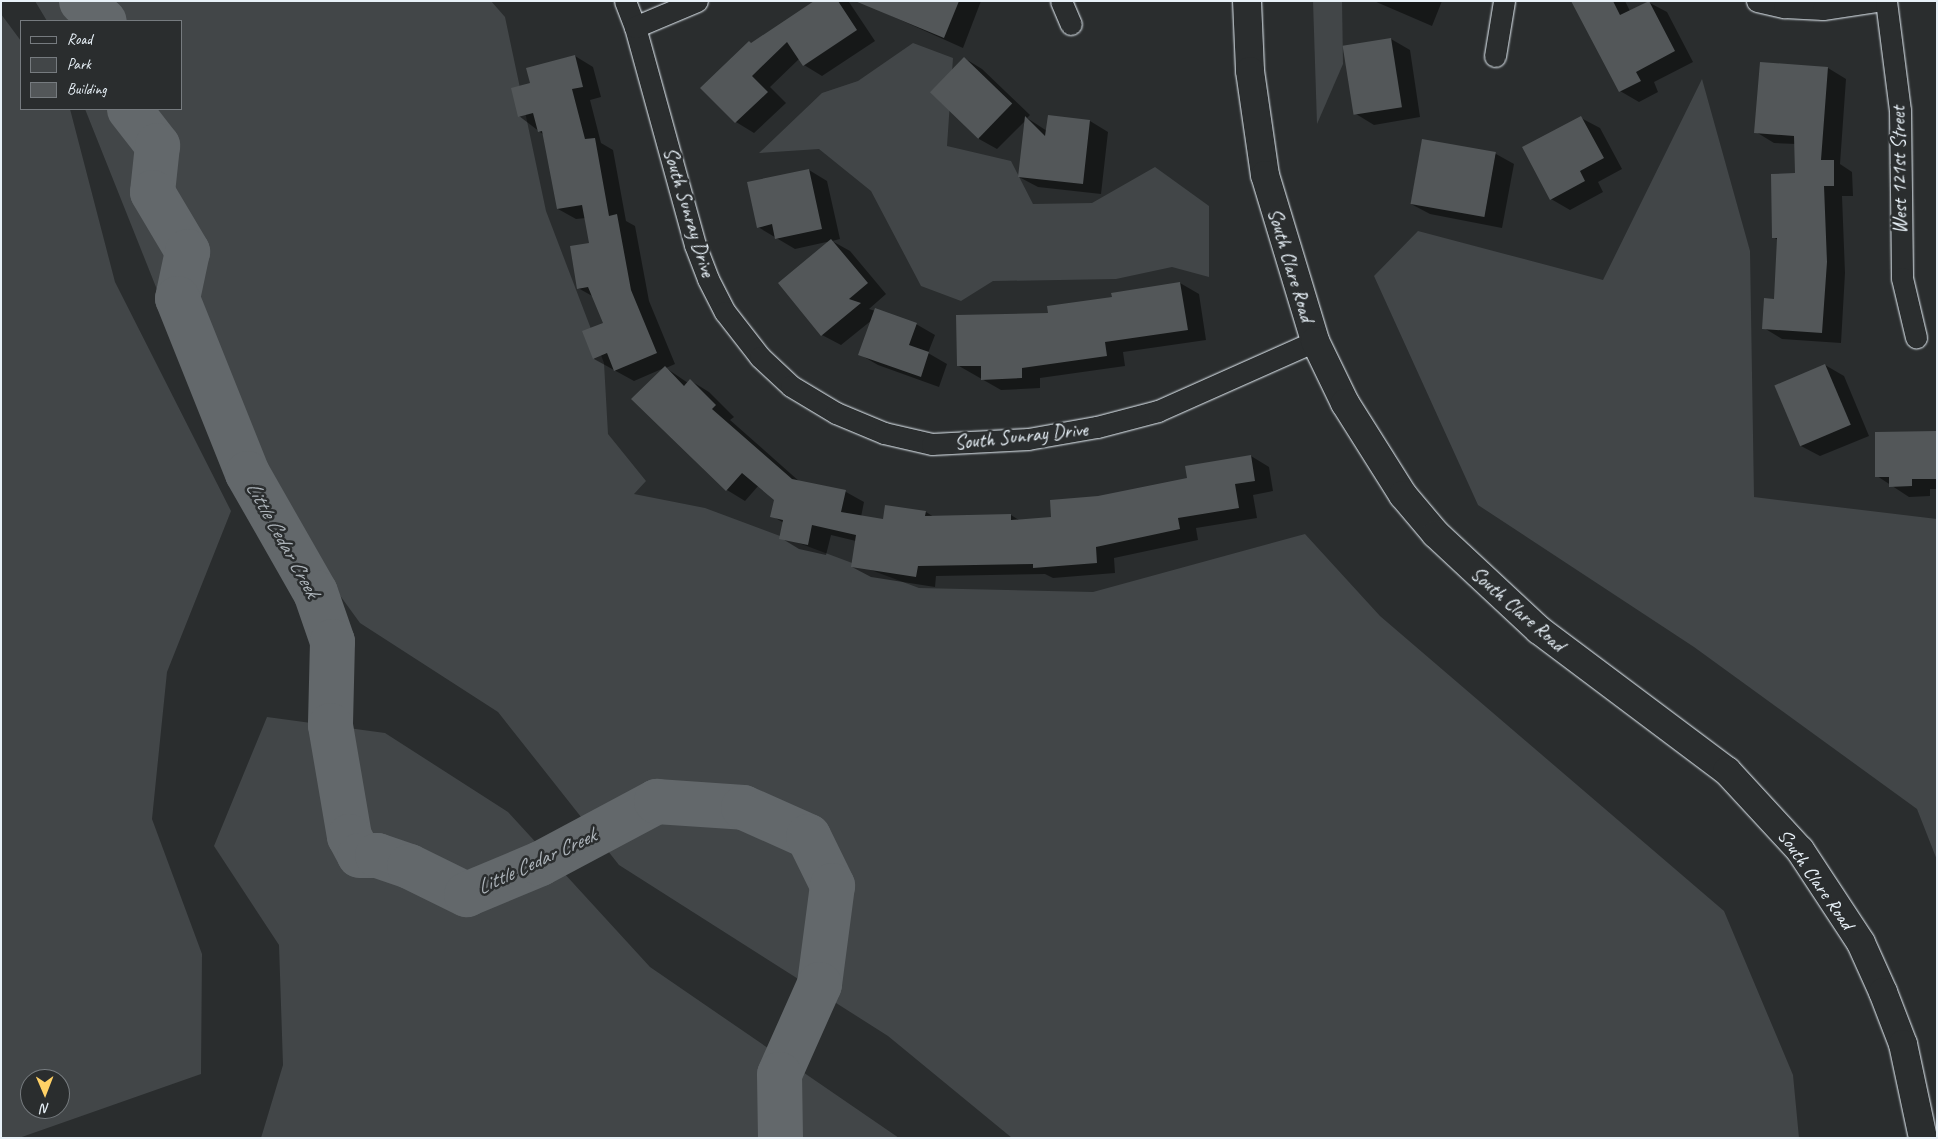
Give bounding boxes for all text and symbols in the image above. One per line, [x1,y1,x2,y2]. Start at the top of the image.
legend [20,20,182,110]
text: Road [67,30,92,49]
text: Park [67,55,91,74]
text: Building [67,80,106,99]
street label: West 121st Street [1886,106,1912,234]
street label: South Sunray Drive [658,145,720,279]
street label: South Clare Road [1262,205,1320,325]
street label: South Sunray Drive [954,417,1088,455]
water label: Little Cedar Creek [241,477,325,601]
street label: South Clare Road [1466,561,1570,657]
water label: Little Cedar Creek [473,823,599,899]
street label: South Clare Road [1772,824,1860,934]
north arrow [20,1069,70,1119]
text: N [41,1100,50,1117]

